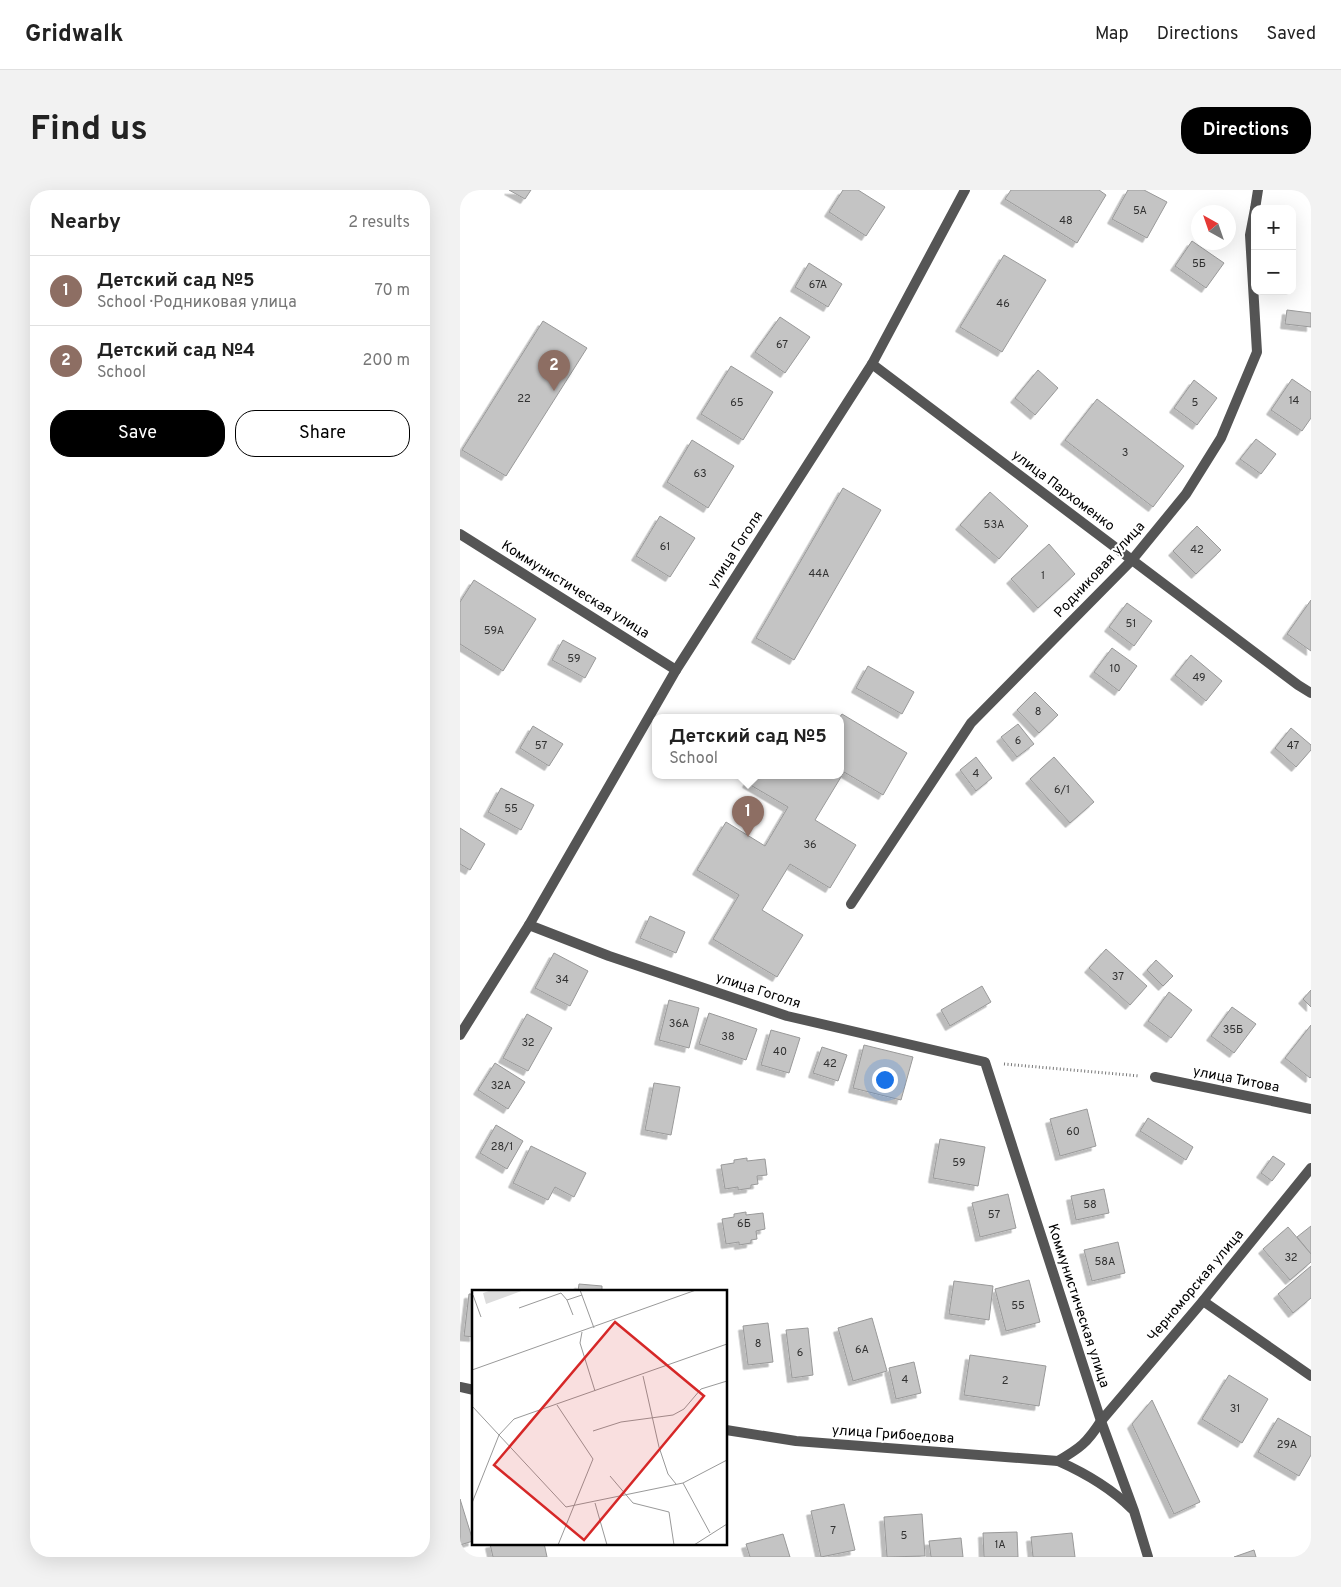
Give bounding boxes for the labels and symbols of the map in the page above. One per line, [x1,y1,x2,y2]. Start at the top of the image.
house number: 5А [1133,204,1147,218]
north arrow [1191,205,1236,250]
house number: 48 [1059,214,1073,228]
house number: 5Б [1192,257,1206,271]
house number: 67А [809,278,827,292]
house number: 46 [996,297,1010,311]
house number: 67 [776,338,788,352]
pin: 2 [538,350,570,391]
house number: 22 [517,392,531,406]
house number: 14 [1289,394,1300,408]
house number: 65 [730,396,744,410]
house number: 5 [1192,396,1199,410]
house number: 3 [1122,446,1128,460]
street label: улица Пархоменко [1008,447,1118,535]
house number: 63 [693,467,707,481]
street label: улица Гоголя [705,508,767,592]
house number: 53А [984,518,1004,532]
street label: Родниковая улица [1051,518,1149,622]
street label: Коммунистическая улица [498,537,652,643]
house number: 61 [660,540,670,554]
house number: 42 [1190,543,1204,557]
house number: 44А [809,567,829,581]
house number: 1 [1041,569,1045,583]
house number: 51 [1126,617,1136,631]
house number: 59А [484,624,504,638]
house number: 59 [567,652,581,666]
house number: 10 [1109,662,1121,676]
house number: 49 [1192,671,1206,685]
house number: 8 [1035,705,1041,719]
house number: 6 [1015,734,1021,748]
house number: 57 [535,739,547,753]
house number: 47 [1287,739,1299,753]
house number: 4 [973,767,980,781]
house number: 6/1 [1054,783,1070,797]
pin: 1 [732,796,764,837]
house number: 55 [504,802,518,816]
house number: 36 [803,838,817,852]
street label: улица Гоголя [713,969,803,1013]
house number: 37 [1112,970,1124,984]
house number: 34 [555,973,569,987]
house number: 36А [669,1017,689,1031]
house number: 35Б [1223,1023,1243,1037]
house number: 38 [721,1030,735,1044]
house number: 32 [521,1036,535,1050]
house number: 40 [773,1045,787,1059]
house number: 42 [823,1057,837,1071]
street label: улица Титова [1191,1063,1281,1097]
your location [872,1067,898,1093]
house number: 32А [491,1079,511,1093]
house number: 60 [1066,1125,1080,1139]
house number: 28/1 [491,1140,513,1154]
house number: 59 [952,1156,966,1170]
house number: 58 [1083,1198,1097,1212]
house number: 57 [988,1208,1000,1222]
house number: 6Б [737,1217,751,1231]
street label: Коммунистическая улица [1043,1222,1113,1390]
street label: Черноморская улица [1144,1227,1248,1345]
house number: 32 [1284,1251,1298,1265]
house number: 58А [1095,1255,1115,1269]
inset map [472,1290,728,1544]
house number: 55 [1011,1299,1025,1313]
house number: 8 [755,1337,761,1351]
house number: 6А [855,1343,869,1357]
house number: 6 [797,1346,803,1360]
house number: 4 [902,1373,909,1387]
house number: 2 [1002,1374,1008,1388]
house number: 31 [1230,1402,1240,1416]
street label: улица Грибоедова [831,1422,955,1448]
house number: 29А [1277,1438,1297,1452]
house number: 7 [830,1524,836,1538]
house number: 5 [901,1529,908,1543]
house number: 1А [994,1538,1006,1552]

